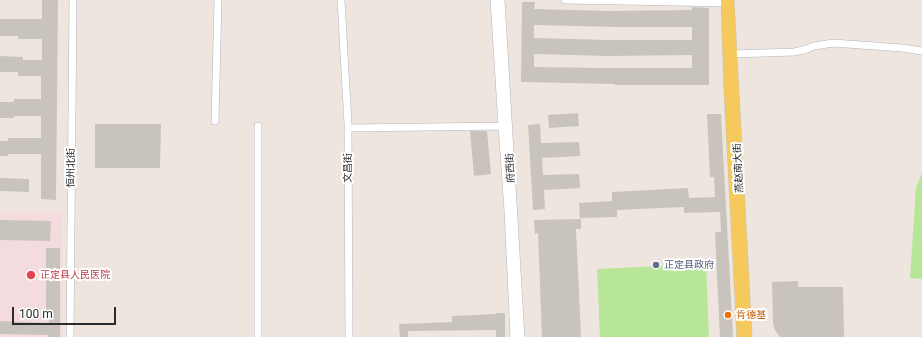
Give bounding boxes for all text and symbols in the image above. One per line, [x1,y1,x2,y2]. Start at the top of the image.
street label: 燕赵南大街 [732,143,746,193]
street label: 恒州北街 [65,148,77,188]
street label: 文昌街 [342,153,354,183]
street label: 府西街 [504,153,518,183]
place label: 正定县政府 [664,259,714,271]
marker: 正定县政府 [651,260,661,270]
marker: 正定县人民医院 [25,269,37,281]
place label: 正定县人民医院 [40,269,110,281]
scale bar [14,299,118,325]
text: 100 m [19,307,53,321]
place label: 肯德基 [736,309,766,321]
marker: 肯德基 [723,310,733,320]

